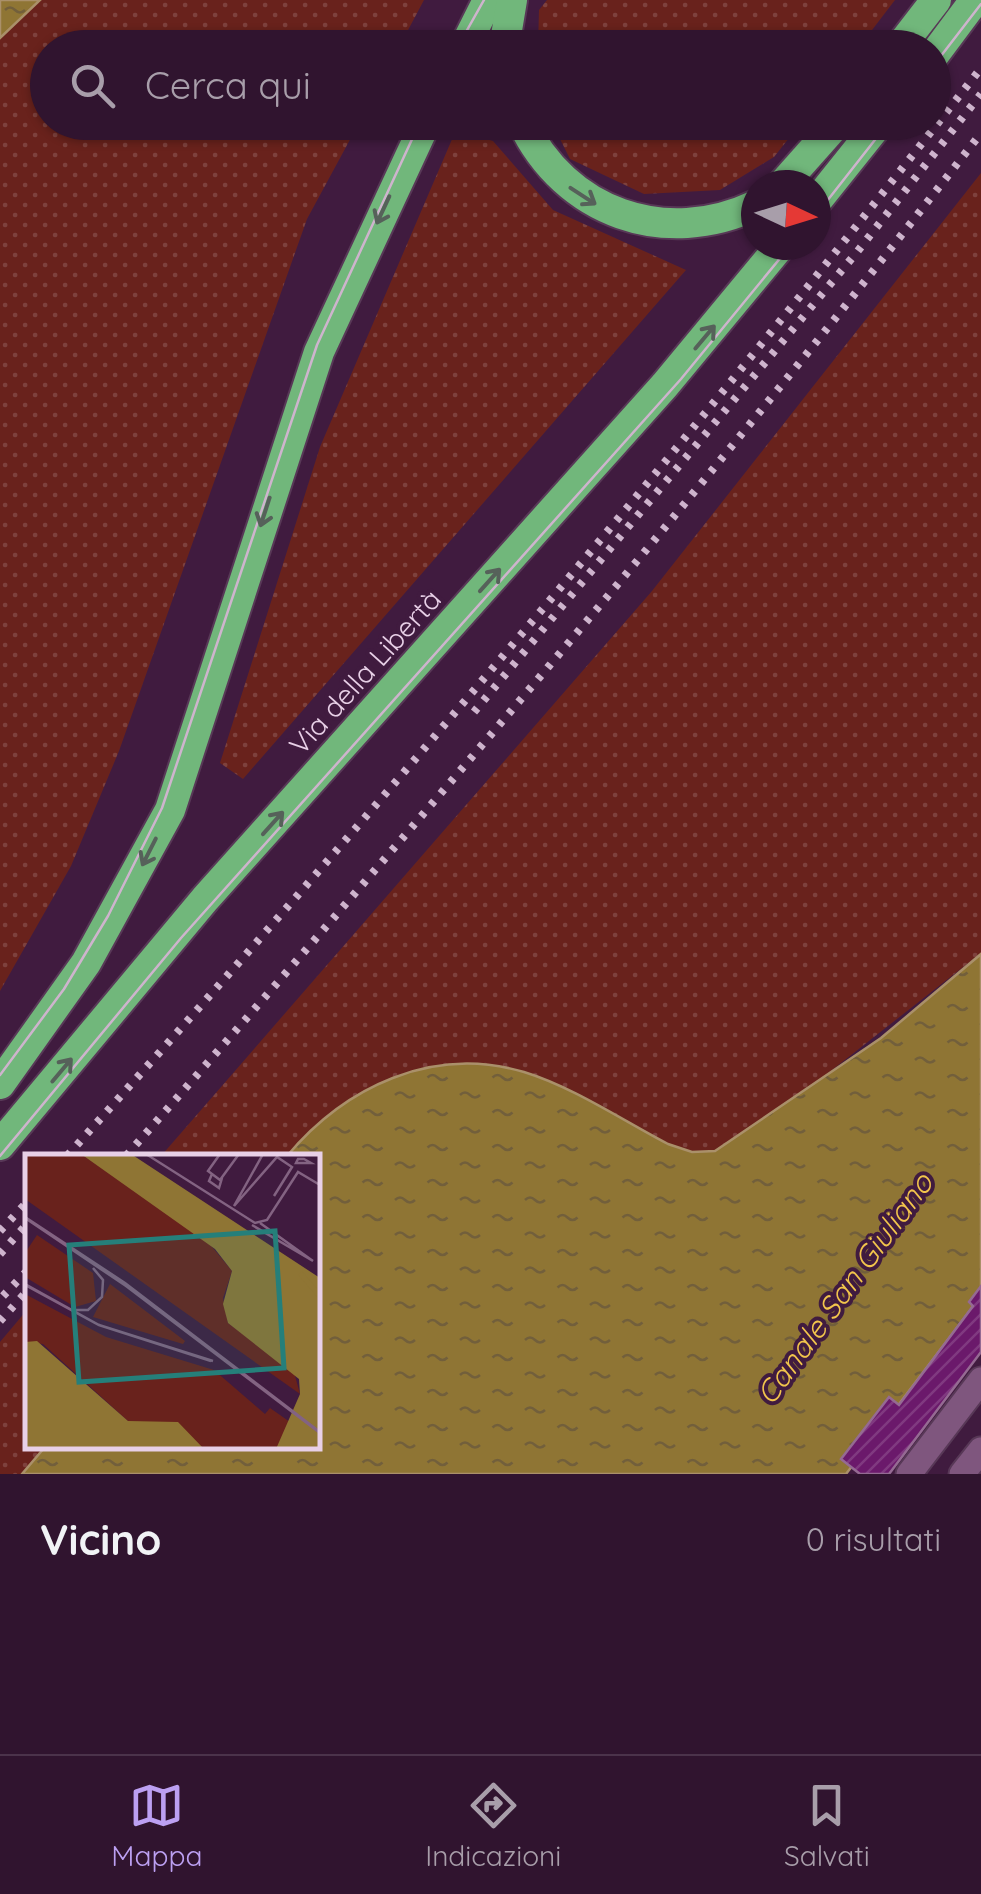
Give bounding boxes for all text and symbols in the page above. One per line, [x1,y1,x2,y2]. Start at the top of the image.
search box [30,30,951,140]
icon: search [65,58,120,113]
text: Cerca qui [145,61,311,109]
north arrow [741,170,831,260]
one-way arrow [569,185,597,206]
one-way arrow [373,194,392,224]
one-way arrow [694,324,716,350]
one-way arrow [255,496,273,528]
one-way arrow [478,568,501,593]
street label: Via della Libertà [281,582,448,762]
one-way arrow [262,811,285,836]
one-way arrow [138,837,157,867]
one-way arrow [51,1057,73,1083]
inset map [25,1154,320,1449]
water label: Canale San Giuliano [747,1164,942,1412]
text: Vicino [40,1513,161,1566]
text: 0 risultati [806,1519,941,1559]
tab: Mappa [111,1778,202,1873]
tab: Indicazioni [425,1778,561,1873]
tab: Salvati [784,1778,870,1873]

